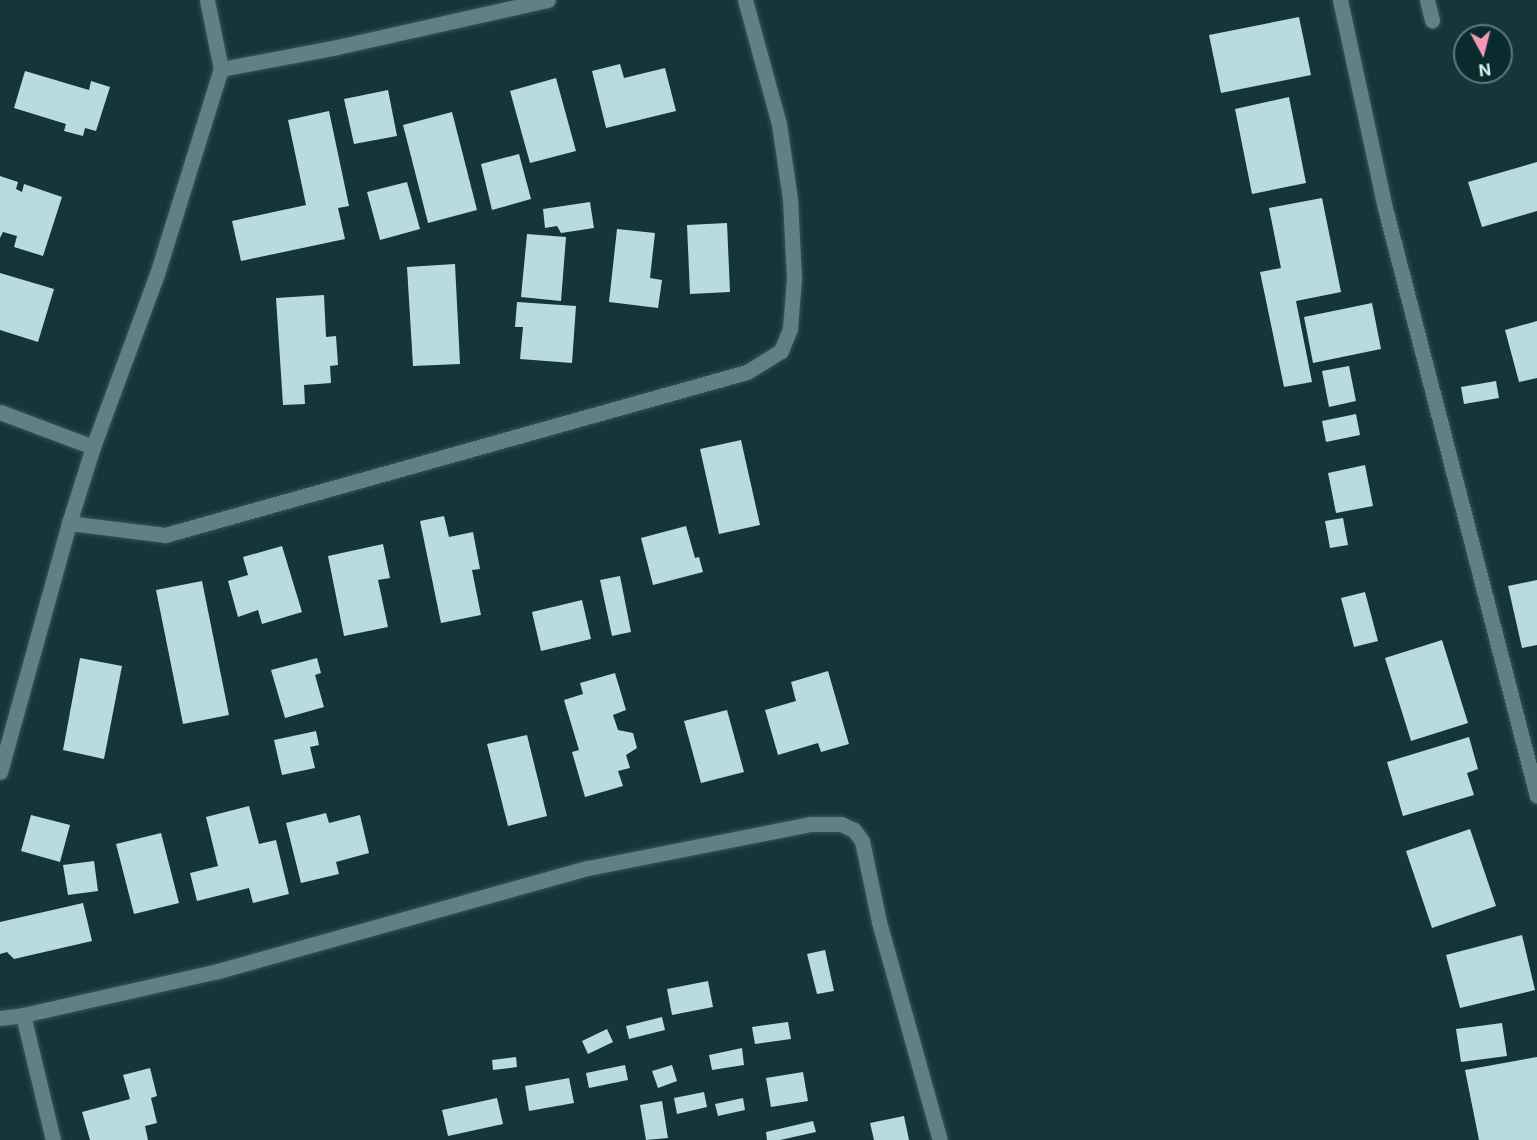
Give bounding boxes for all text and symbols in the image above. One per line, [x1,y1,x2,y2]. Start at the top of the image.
north arrow [1453,24,1513,84]
text: N [1478,59,1492,81]

